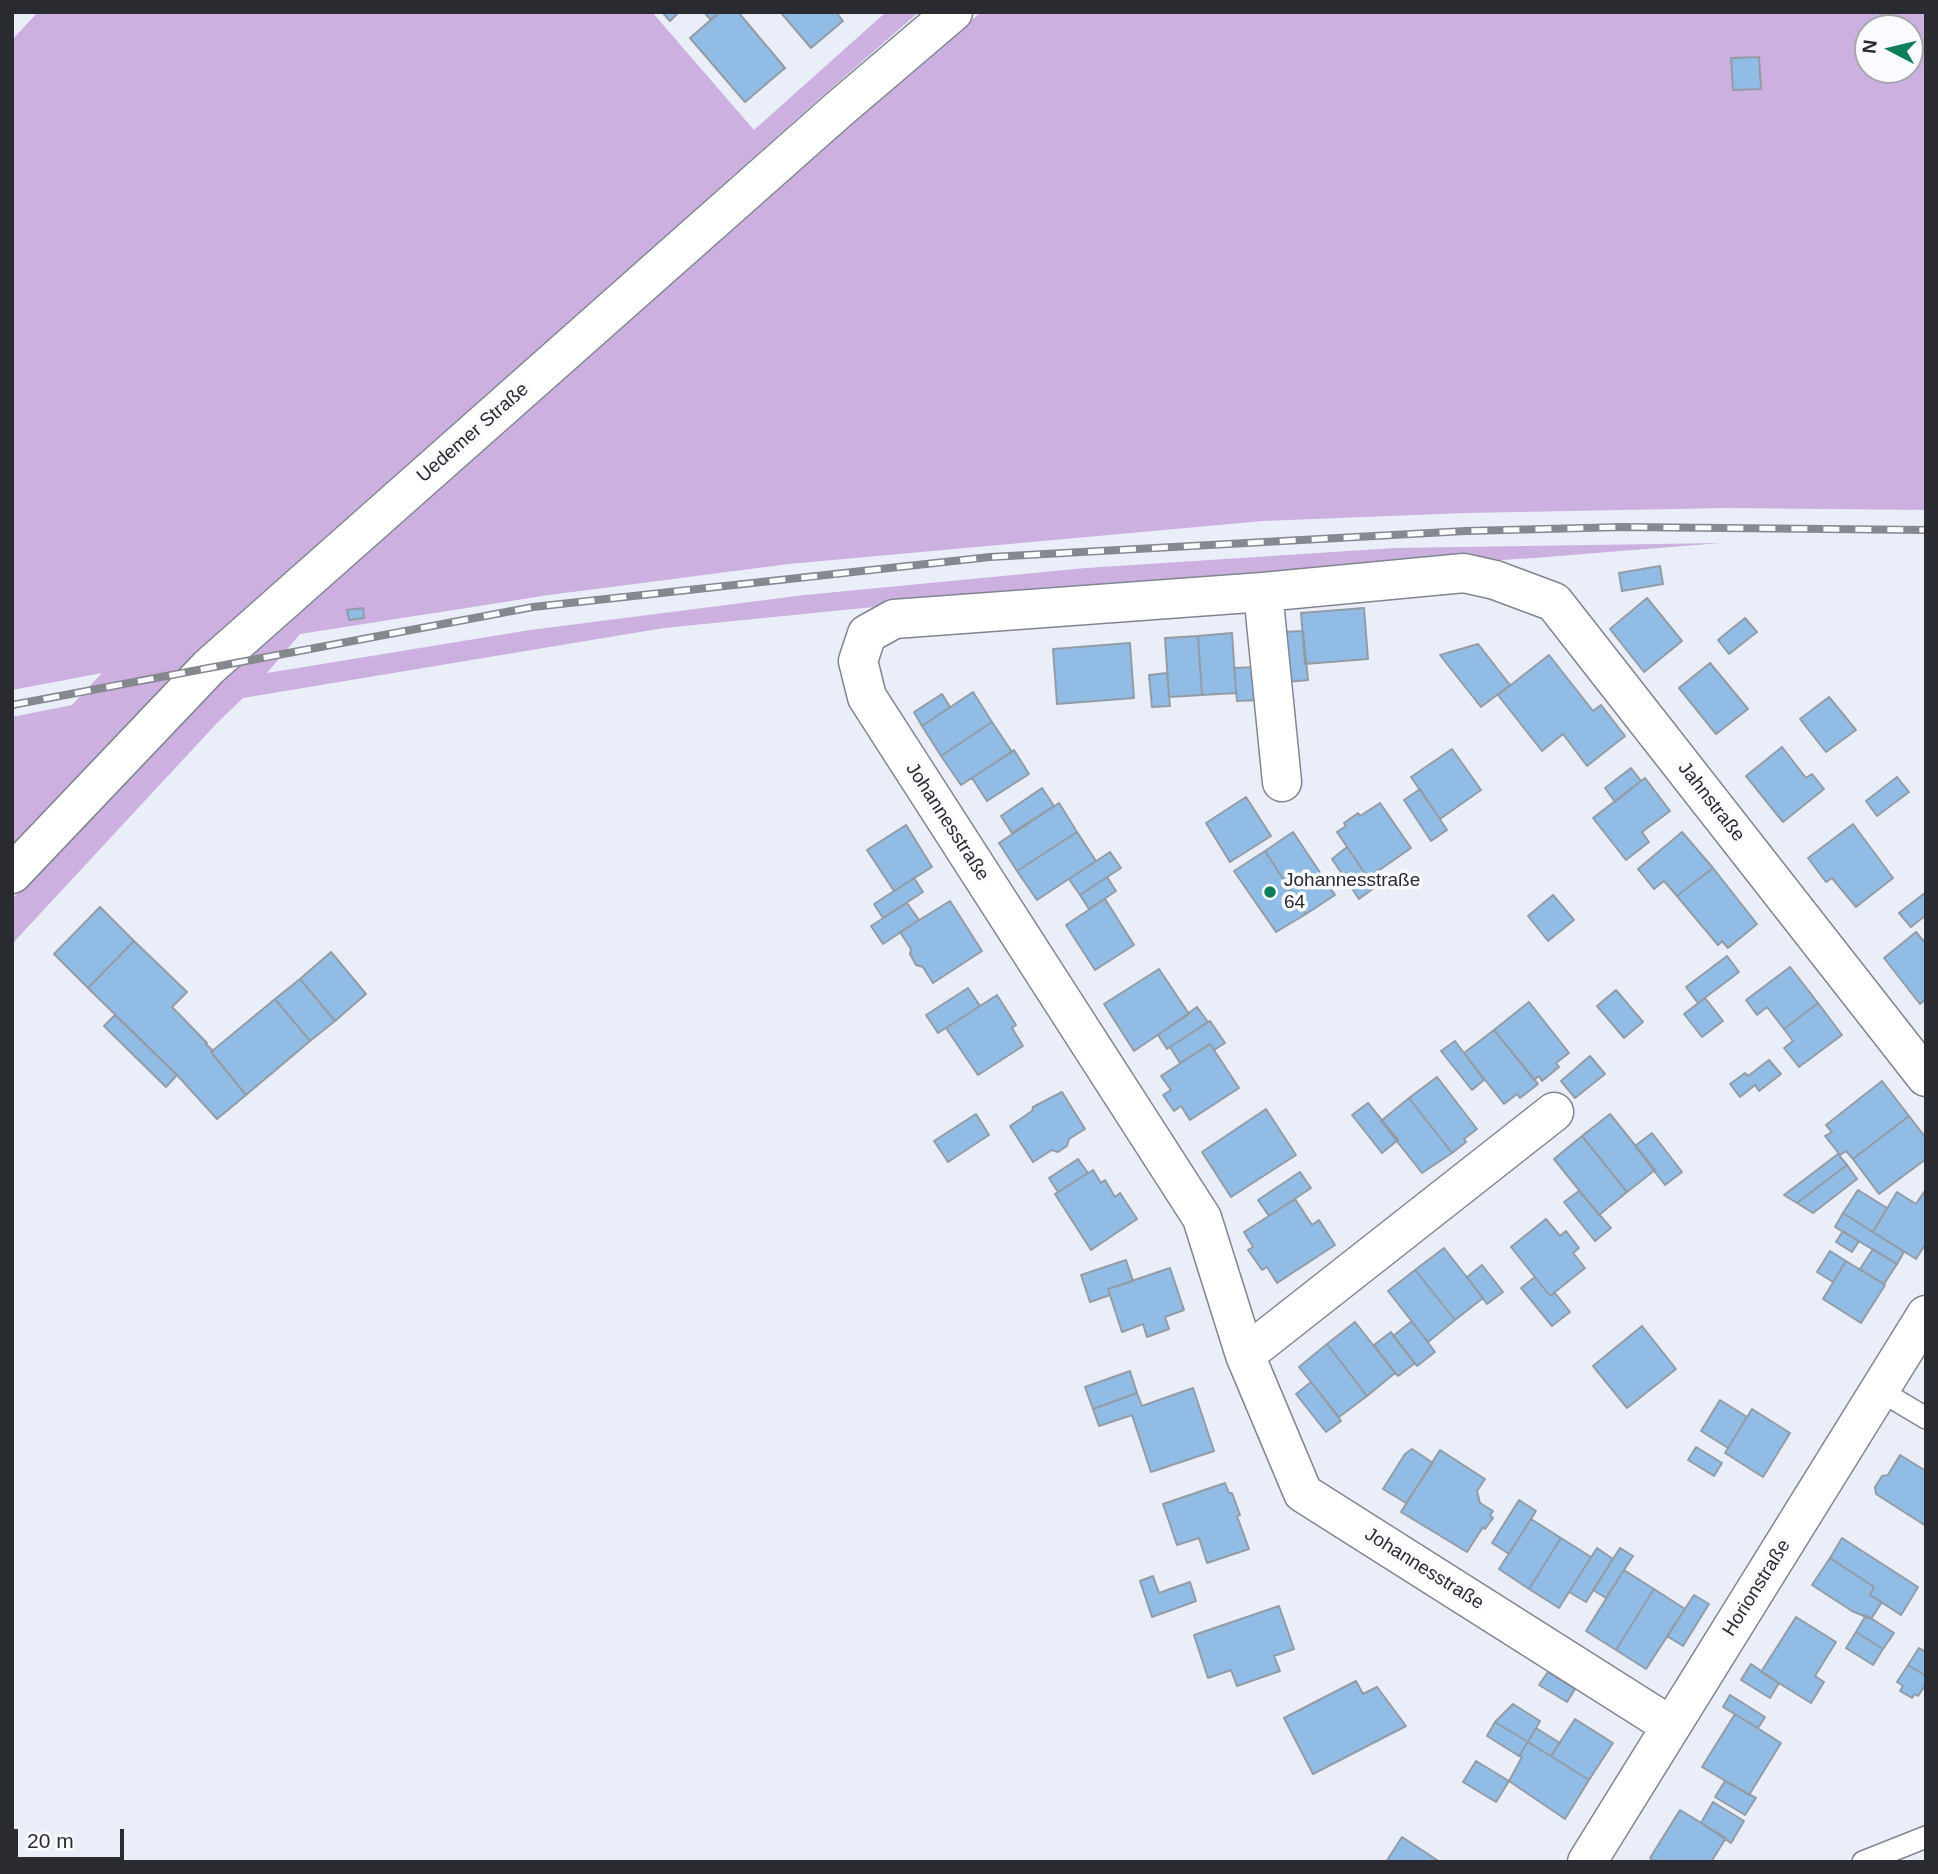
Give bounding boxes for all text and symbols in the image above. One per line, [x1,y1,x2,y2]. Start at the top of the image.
north arrow [1854,14,1924,84]
text: N [1858,39,1881,55]
street label: Uedemer Straße [413,378,533,488]
street label: Jahnstraße [1673,758,1749,846]
street label: Johannesstraße [900,759,994,885]
place label: Johannesstraße 64 [1284,870,1420,914]
marker: Johannesstraße 64 [1262,884,1278,900]
street label: Johannesstraße [1360,1523,1488,1615]
street label: Horionstraße [1718,1535,1796,1641]
scale bar [18,1814,128,1858]
text: 20 m [27,1829,74,1852]

